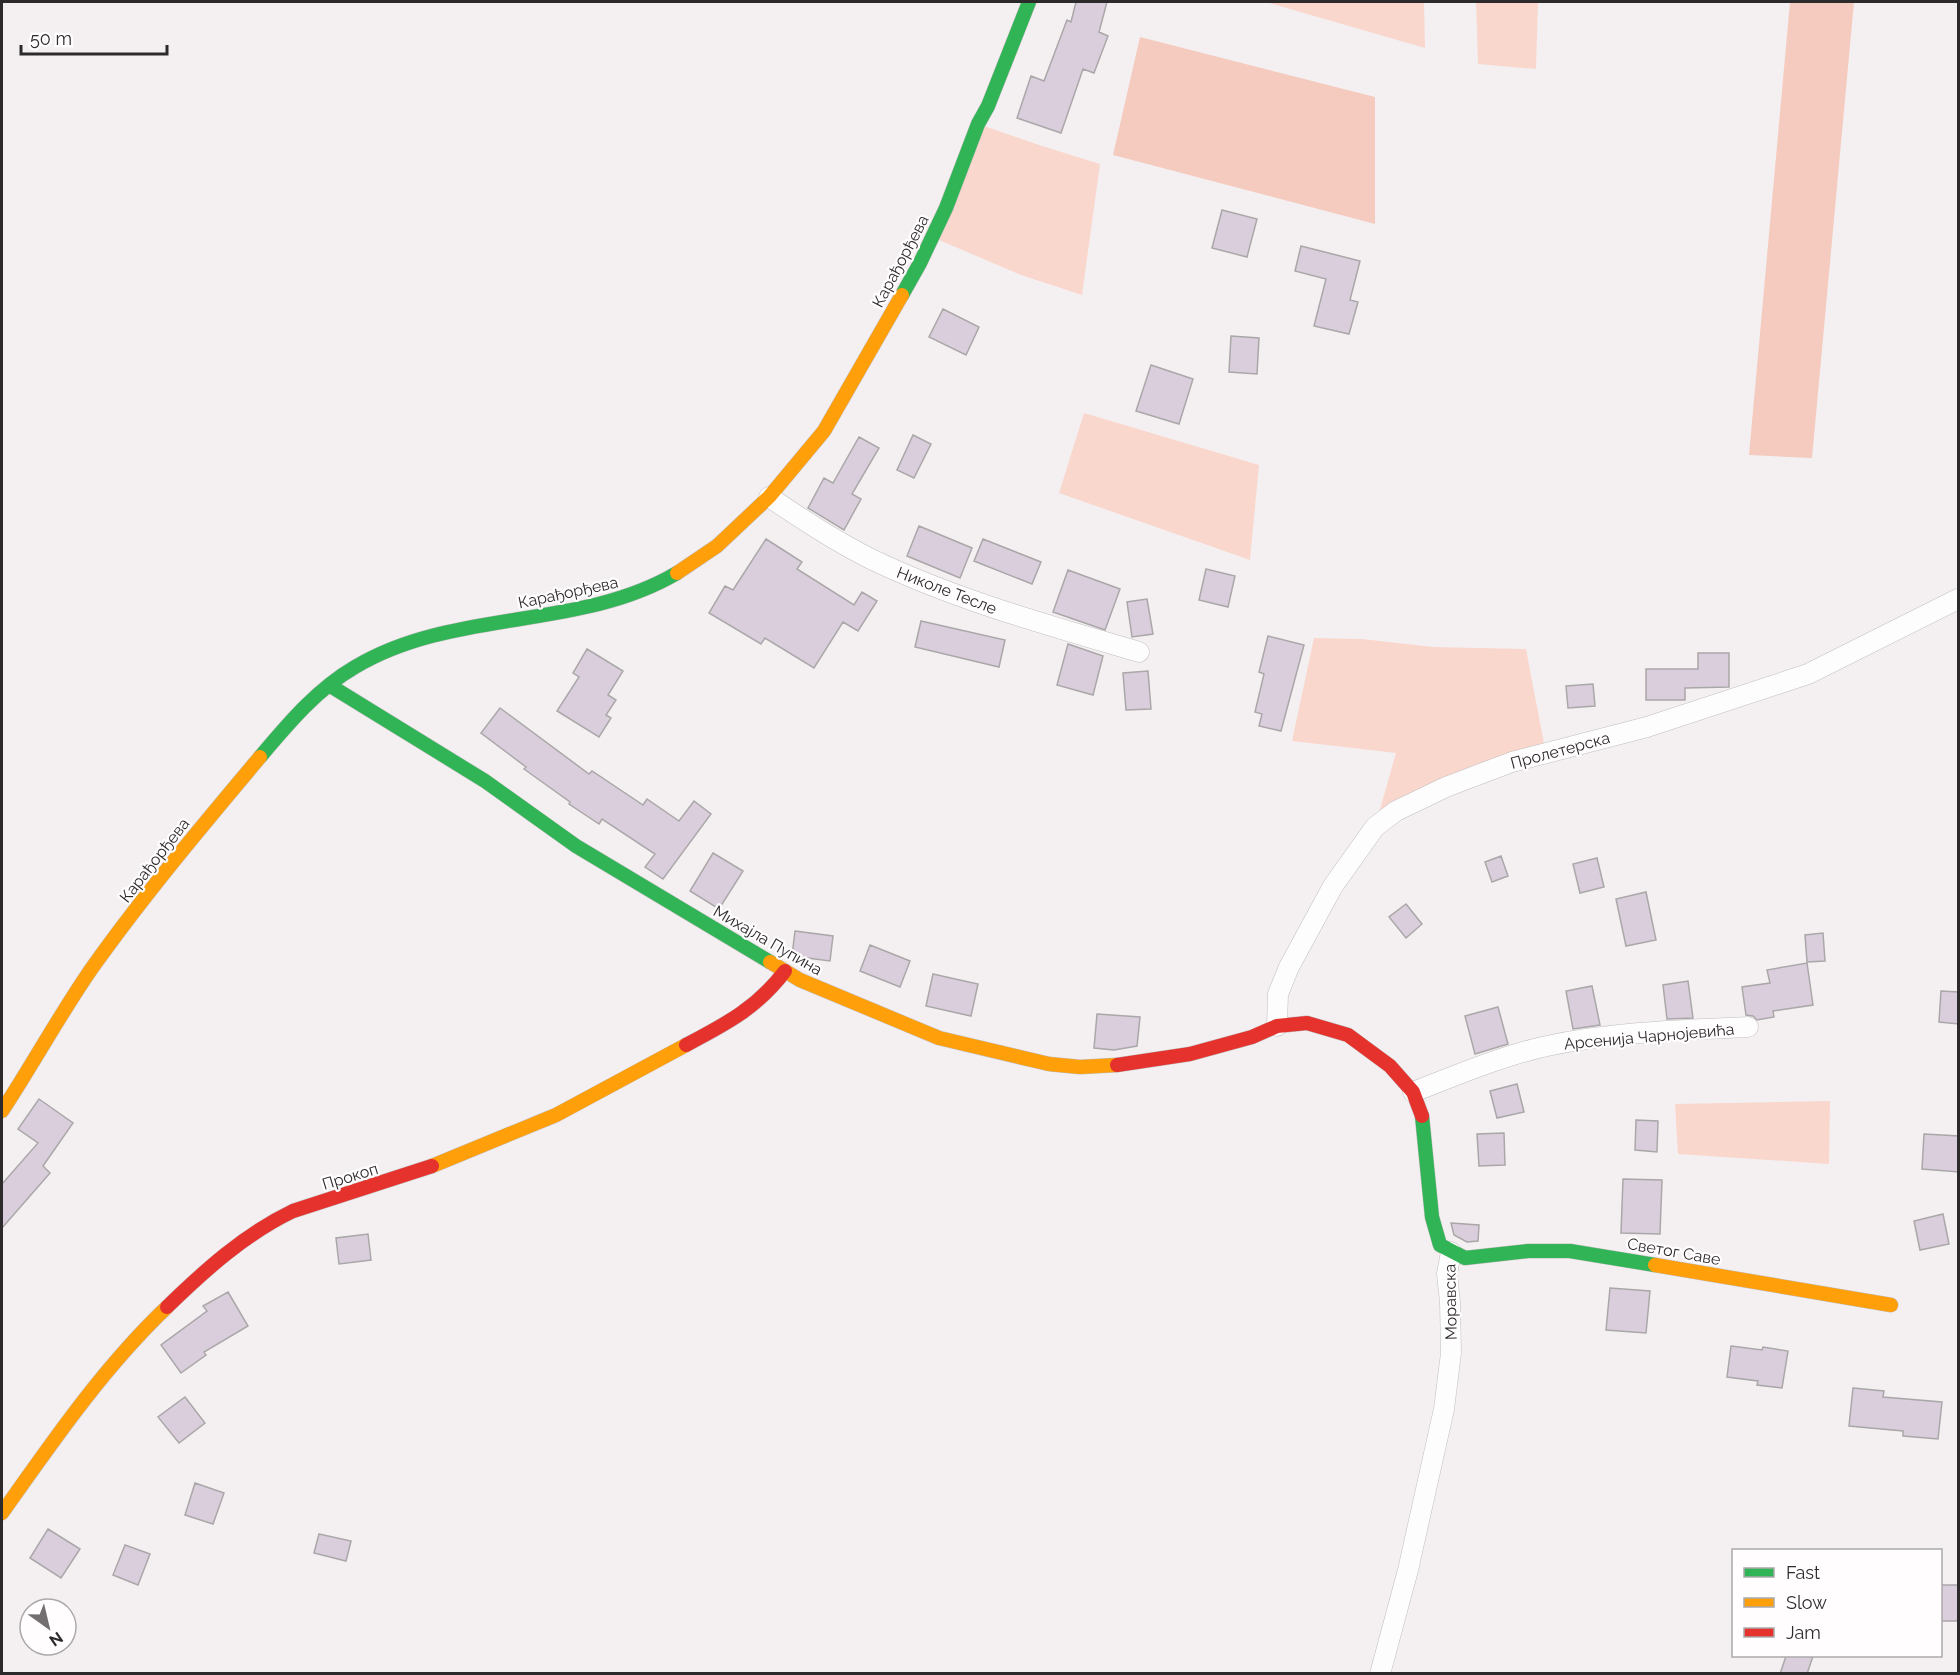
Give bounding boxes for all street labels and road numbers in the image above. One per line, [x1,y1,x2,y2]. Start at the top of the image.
street label: Карађорђева [868,212,933,311]
street label: Николе Тесле [894,563,999,618]
street label: Карађорђева [516,573,620,612]
street label: Пролетерска [1508,728,1612,773]
street label: Карађорђева [116,814,193,906]
street label: Михајла Пупина [710,902,826,979]
street label: Арсенија Чарнојевића [1563,1020,1735,1053]
street label: Прокоп [320,1159,380,1194]
street label: Светог Саве [1626,1234,1722,1269]
street label: Моравска [1440,1264,1461,1340]

